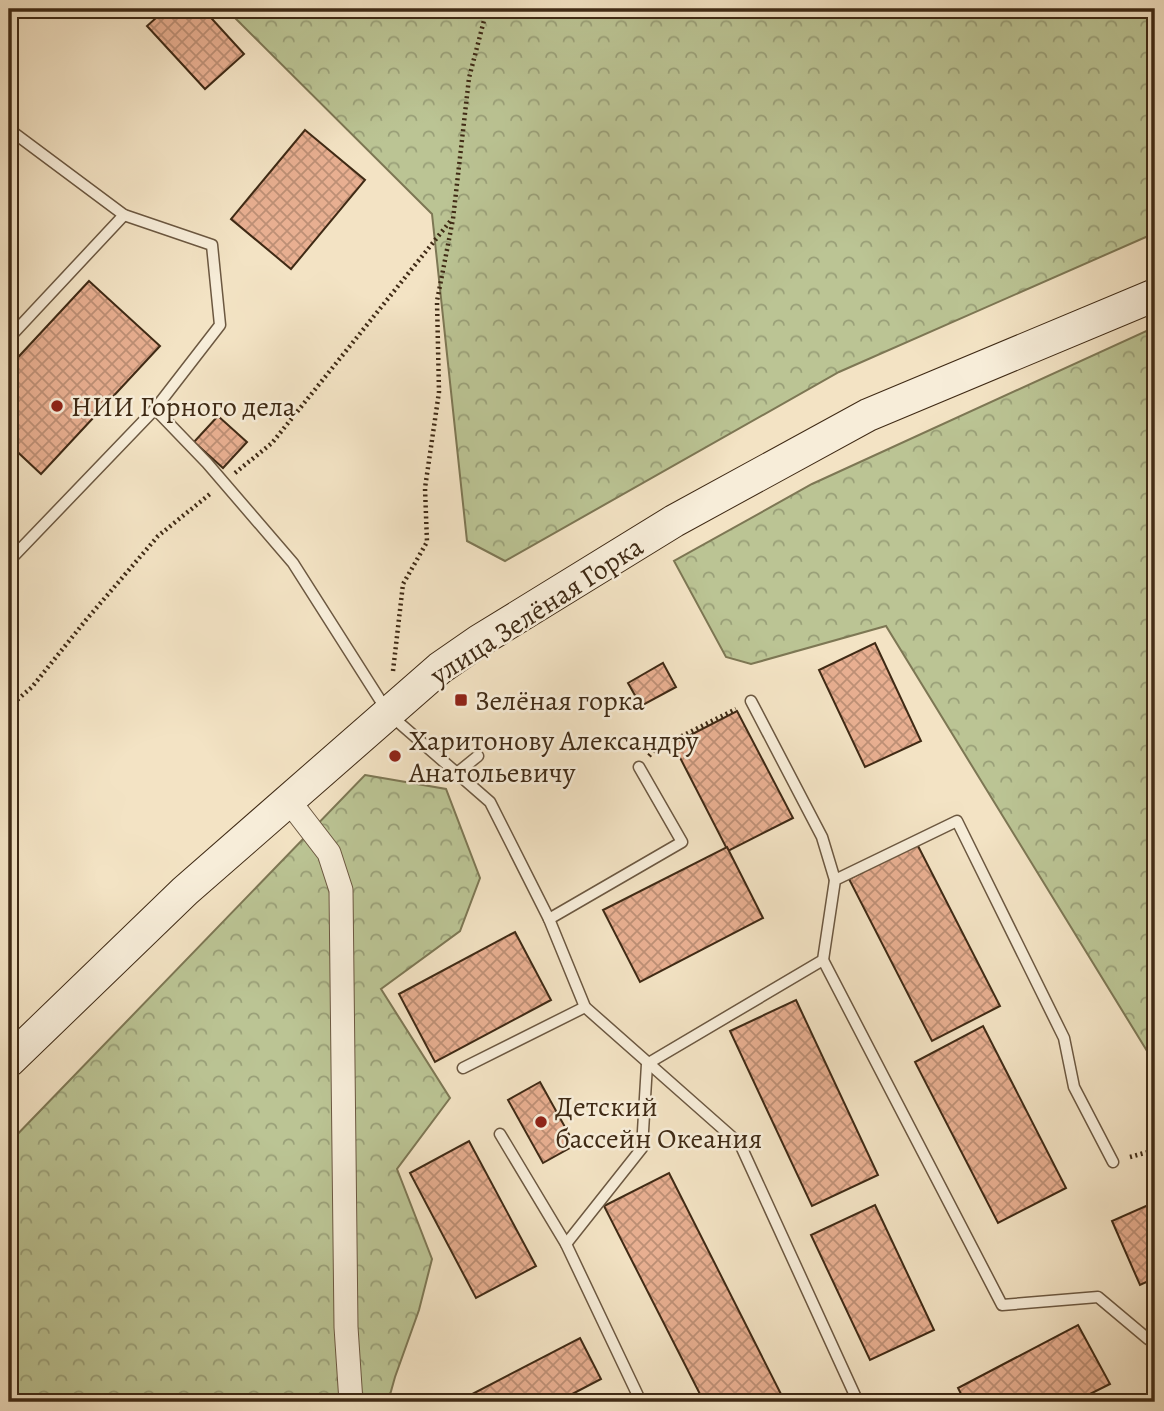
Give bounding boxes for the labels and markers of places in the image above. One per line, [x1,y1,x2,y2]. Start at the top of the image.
place label: НИИ Горного дела [71,388,296,426]
marker: НИИ Горного дела [49,398,65,414]
place label: Зелёная горка [475,682,645,720]
marker: Зелёная горка [453,692,469,708]
place label: Харитонову Александру Анатольевичу [408,722,699,792]
marker: Харитонову Александру Анатольевичу [387,748,403,764]
place label: Детский бассейн Океания [555,1088,762,1158]
marker: Детский бассейн Океания [533,1114,549,1130]

